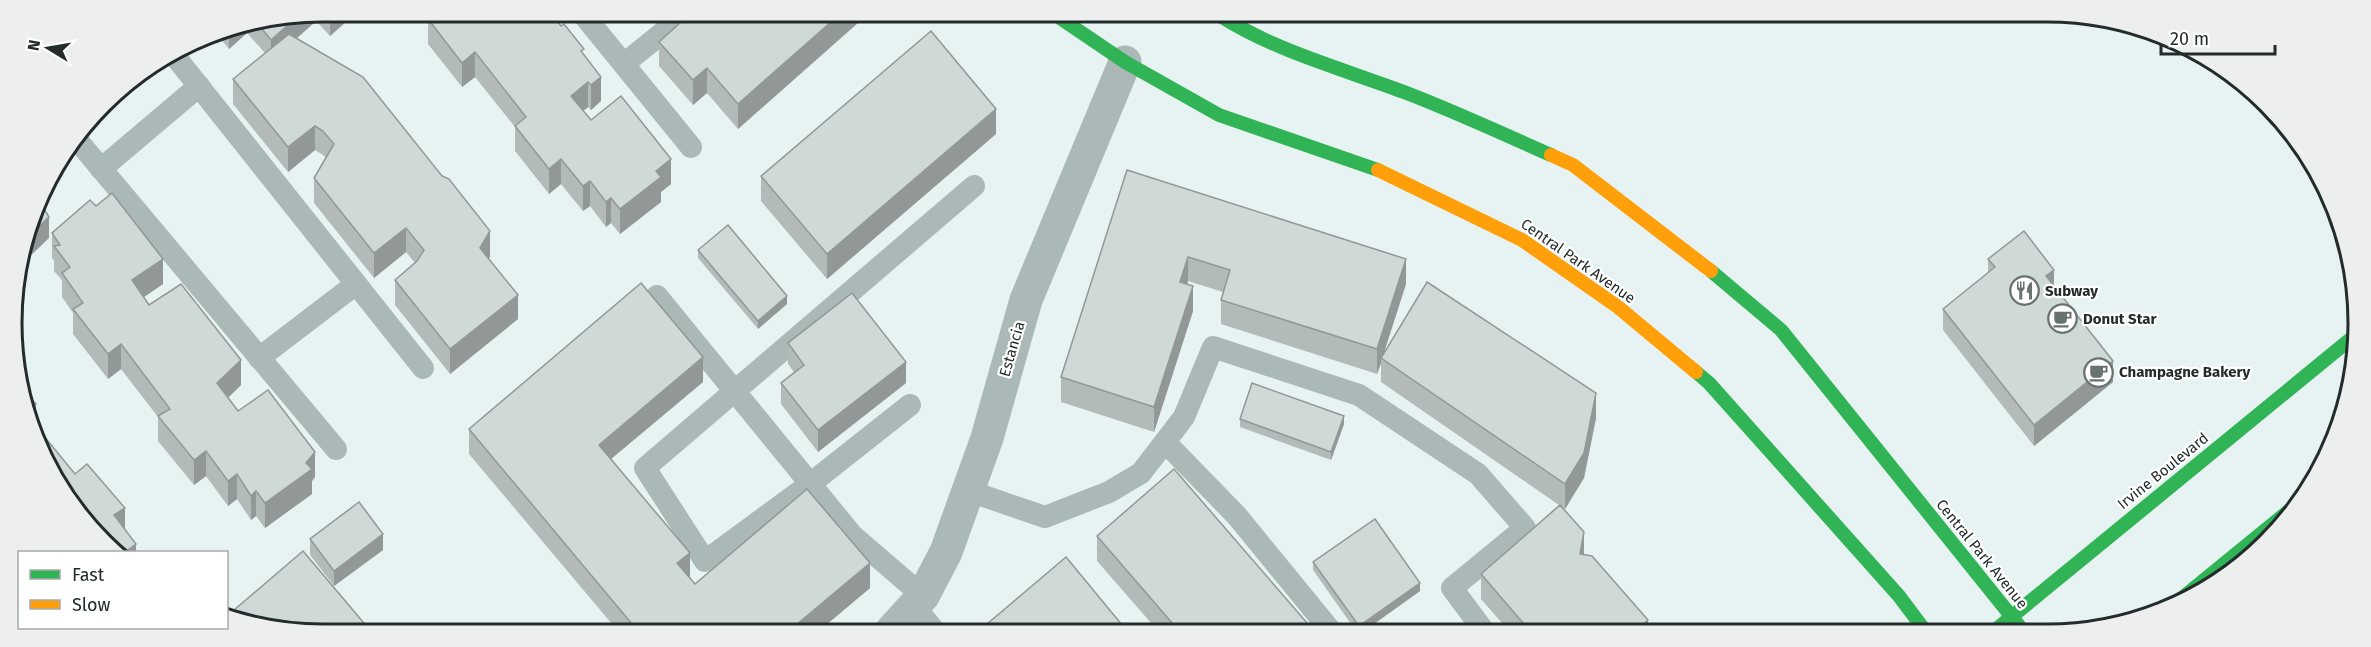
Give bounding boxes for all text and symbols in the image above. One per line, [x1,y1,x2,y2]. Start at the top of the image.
north arrow [18,18,78,78]
scale bar [2161,18,2275,56]
text: 20 m [2170,28,2209,50]
text: N [23,38,44,52]
street label: Central Park Avenue [1517,215,1639,307]
restaurant icon: Subway [2008,275,2040,307]
place label: Subway [2045,282,2098,300]
cafe icon: Donut Star [2046,303,2078,335]
place label: Donut Star [2083,310,2158,328]
street label: Estancia [996,319,1028,379]
cafe icon: Champagne Bakery [2082,356,2114,388]
place label: Champagne Bakery [2119,363,2251,381]
street label: Irvine Boulevard [2114,429,2212,513]
street label: Central Park Avenue [1932,496,2032,612]
legend [18,551,228,629]
text: Fast [72,564,105,586]
text: Slow [72,594,111,616]

